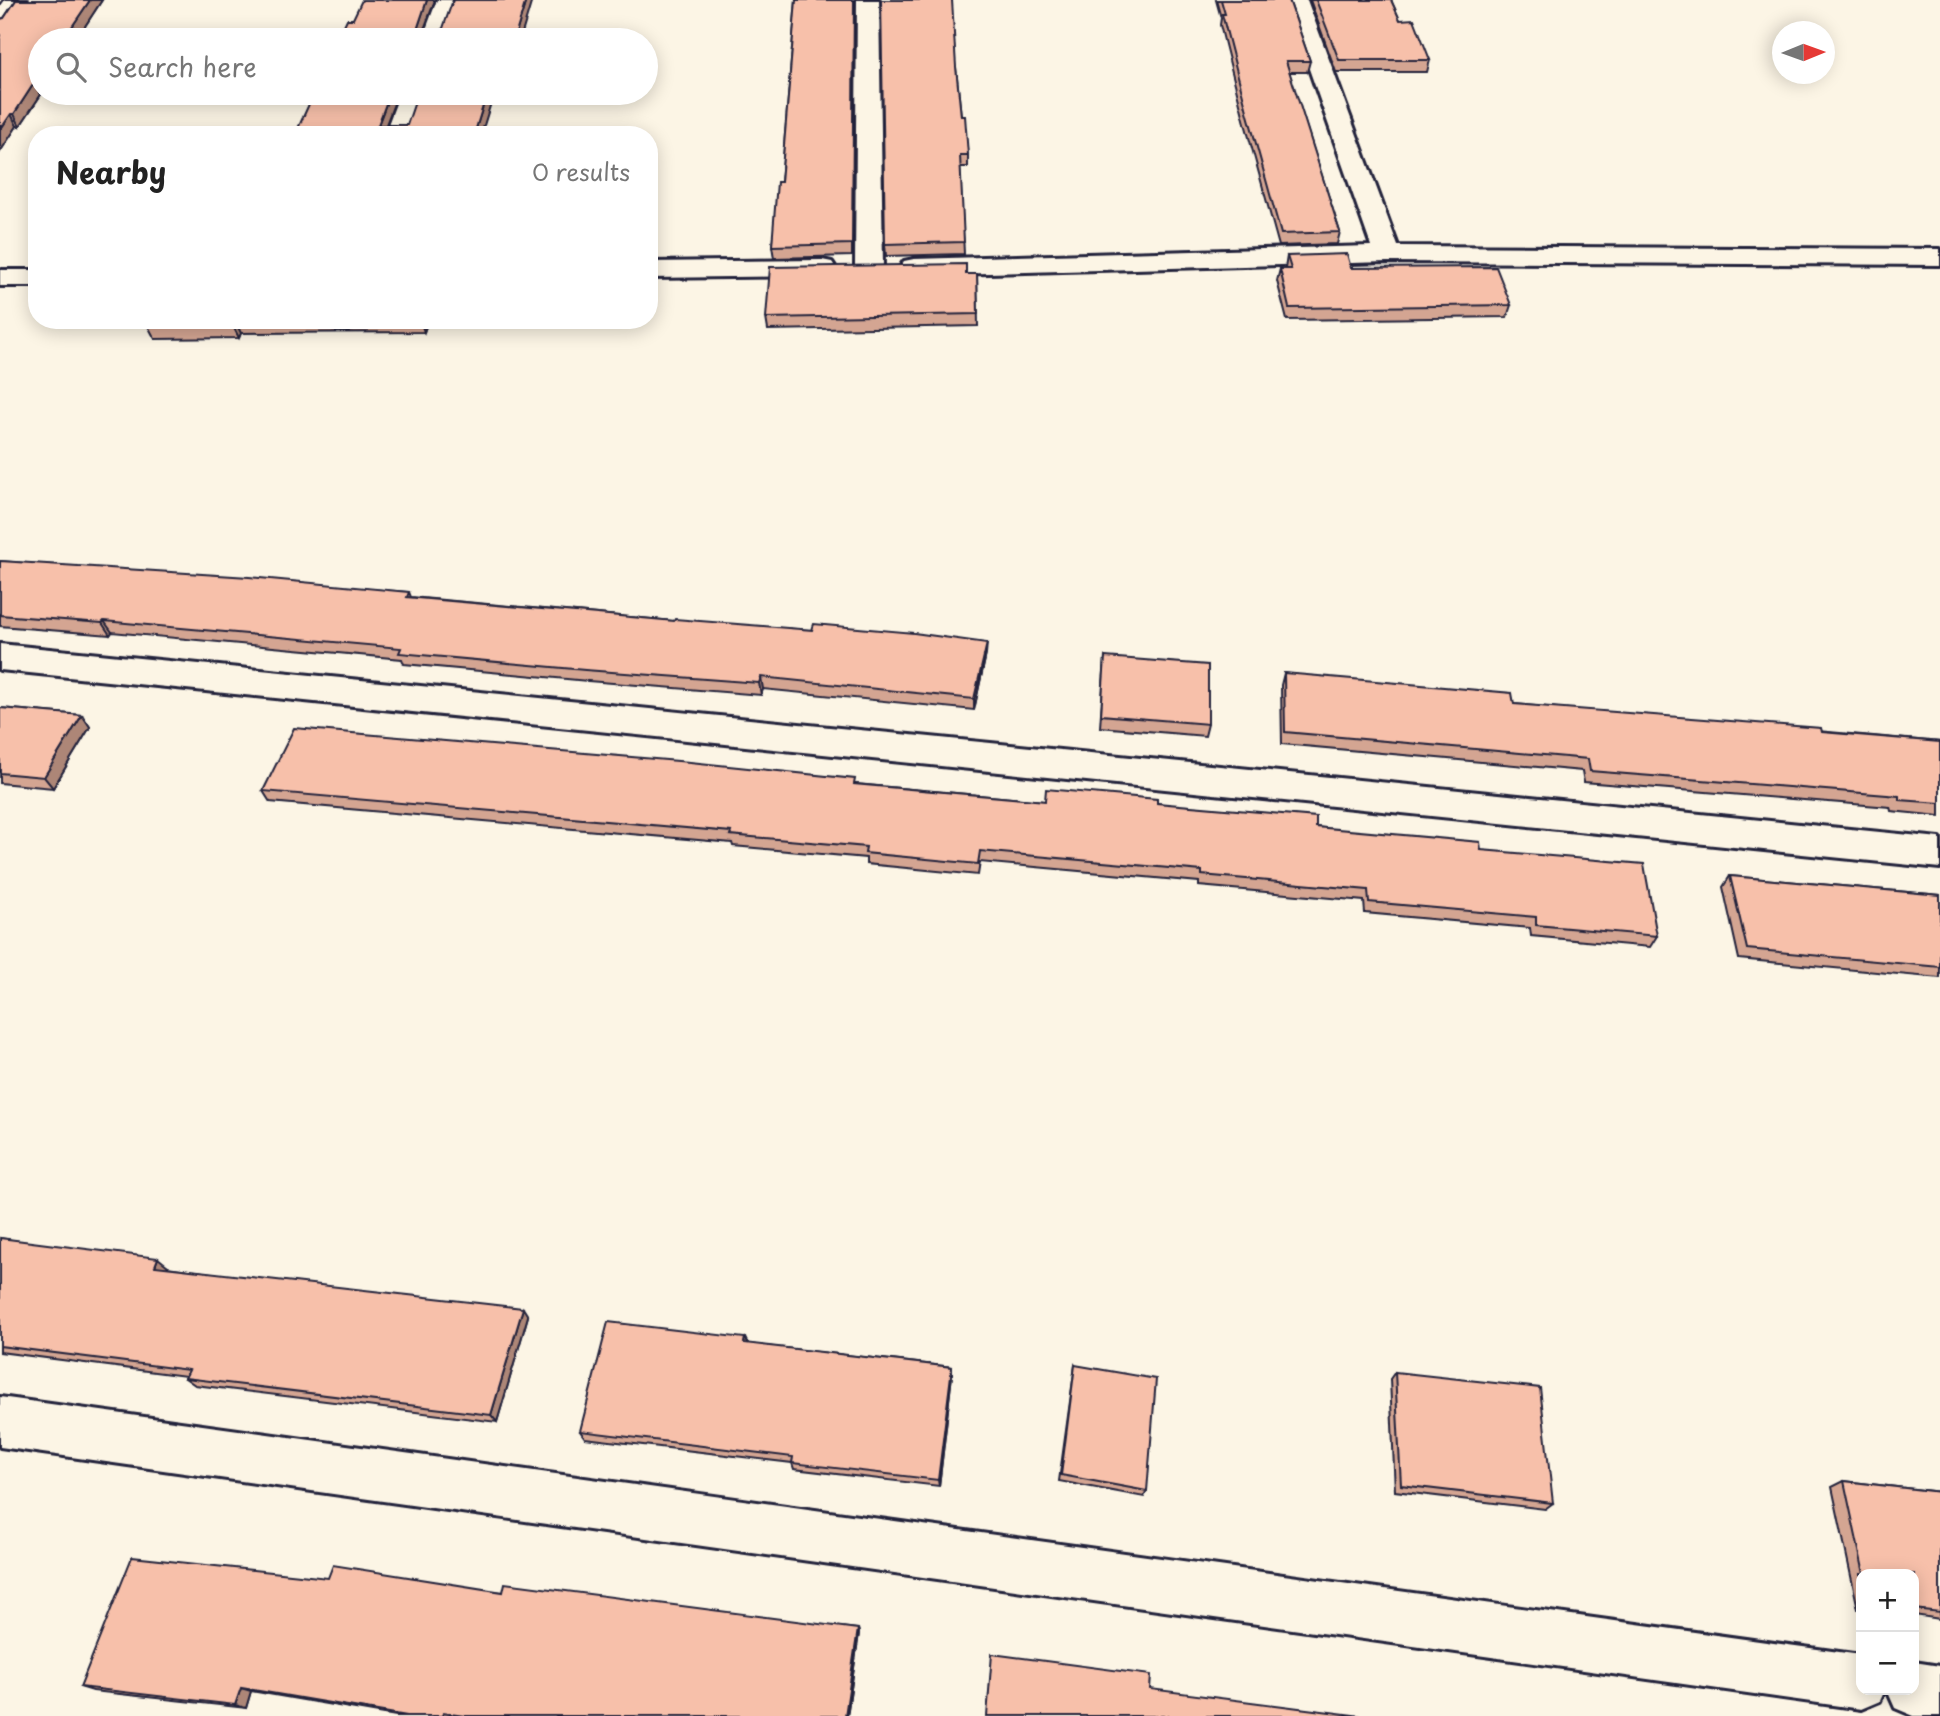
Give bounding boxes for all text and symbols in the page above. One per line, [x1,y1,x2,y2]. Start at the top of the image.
north arrow [1772,21,1835,84]
search box [28,28,658,105]
text: Search here [108,47,257,86]
icon: search [52,48,90,86]
text: Nearby [56,149,166,194]
text: 0 results [532,154,630,189]
map controls [1856,1569,1919,1695]
button: + [1856,1569,1919,1632]
button: − [1856,1632,1919,1695]

